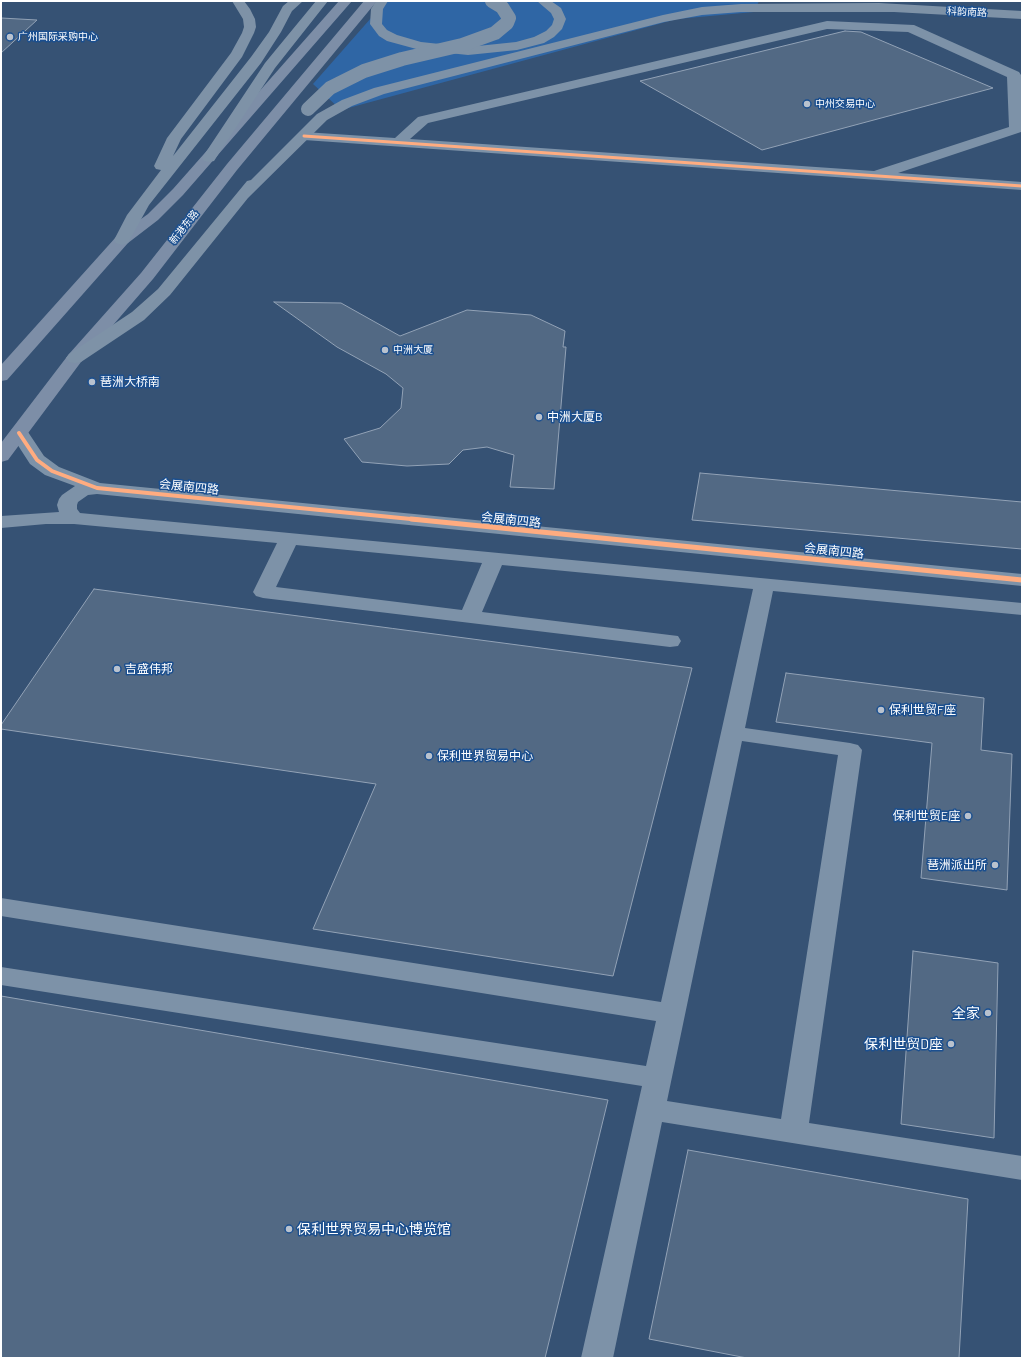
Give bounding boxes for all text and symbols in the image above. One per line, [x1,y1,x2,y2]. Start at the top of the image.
street label: 科韵南路 [947,5,987,19]
place label: 广州国际采购中心 [18,31,98,43]
marker: 广州国际采购中心 [5,32,15,42]
place label: 中州交易中心 [815,98,875,110]
marker: 中州交易中心 [802,99,812,109]
street label: 新港东路 [167,208,201,246]
place label: 中洲大厦 [393,344,433,356]
marker: 中洲大厦 [380,345,390,355]
place label: 琶洲大桥南 [100,375,160,389]
marker: 琶洲大桥南 [87,377,97,387]
place label: 中洲大厦B [547,410,603,424]
marker: 中洲大厦B [534,412,544,422]
street label: 会展南四路 [158,477,220,497]
street label: 会展南四路 [480,510,542,530]
street label: 会展南四路 [803,541,865,561]
place label: 吉盛伟邦 [125,662,173,676]
marker: 吉盛伟邦 [112,664,122,674]
place label: 保利世贸F座 [889,703,956,717]
marker: 保利世贸F座 [876,705,886,715]
place label: 保利世界贸易中心 [437,749,533,763]
marker: 保利世界贸易中心 [424,751,434,761]
place label: 保利世贸E座 [893,809,960,823]
marker: 保利世贸E座 [963,811,973,821]
place label: 琶洲派出所 [927,858,987,872]
marker: 琶洲派出所 [990,860,1000,870]
place label: 全家 [952,1005,980,1021]
marker: 全家 [983,1008,993,1018]
place label: 保利世贸D座 [864,1036,943,1052]
marker: 保利世贸D座 [946,1039,956,1049]
place label: 保利世界贸易中心博览馆 [297,1221,451,1237]
marker: 保利世界贸易中心博览馆 [284,1224,294,1234]

